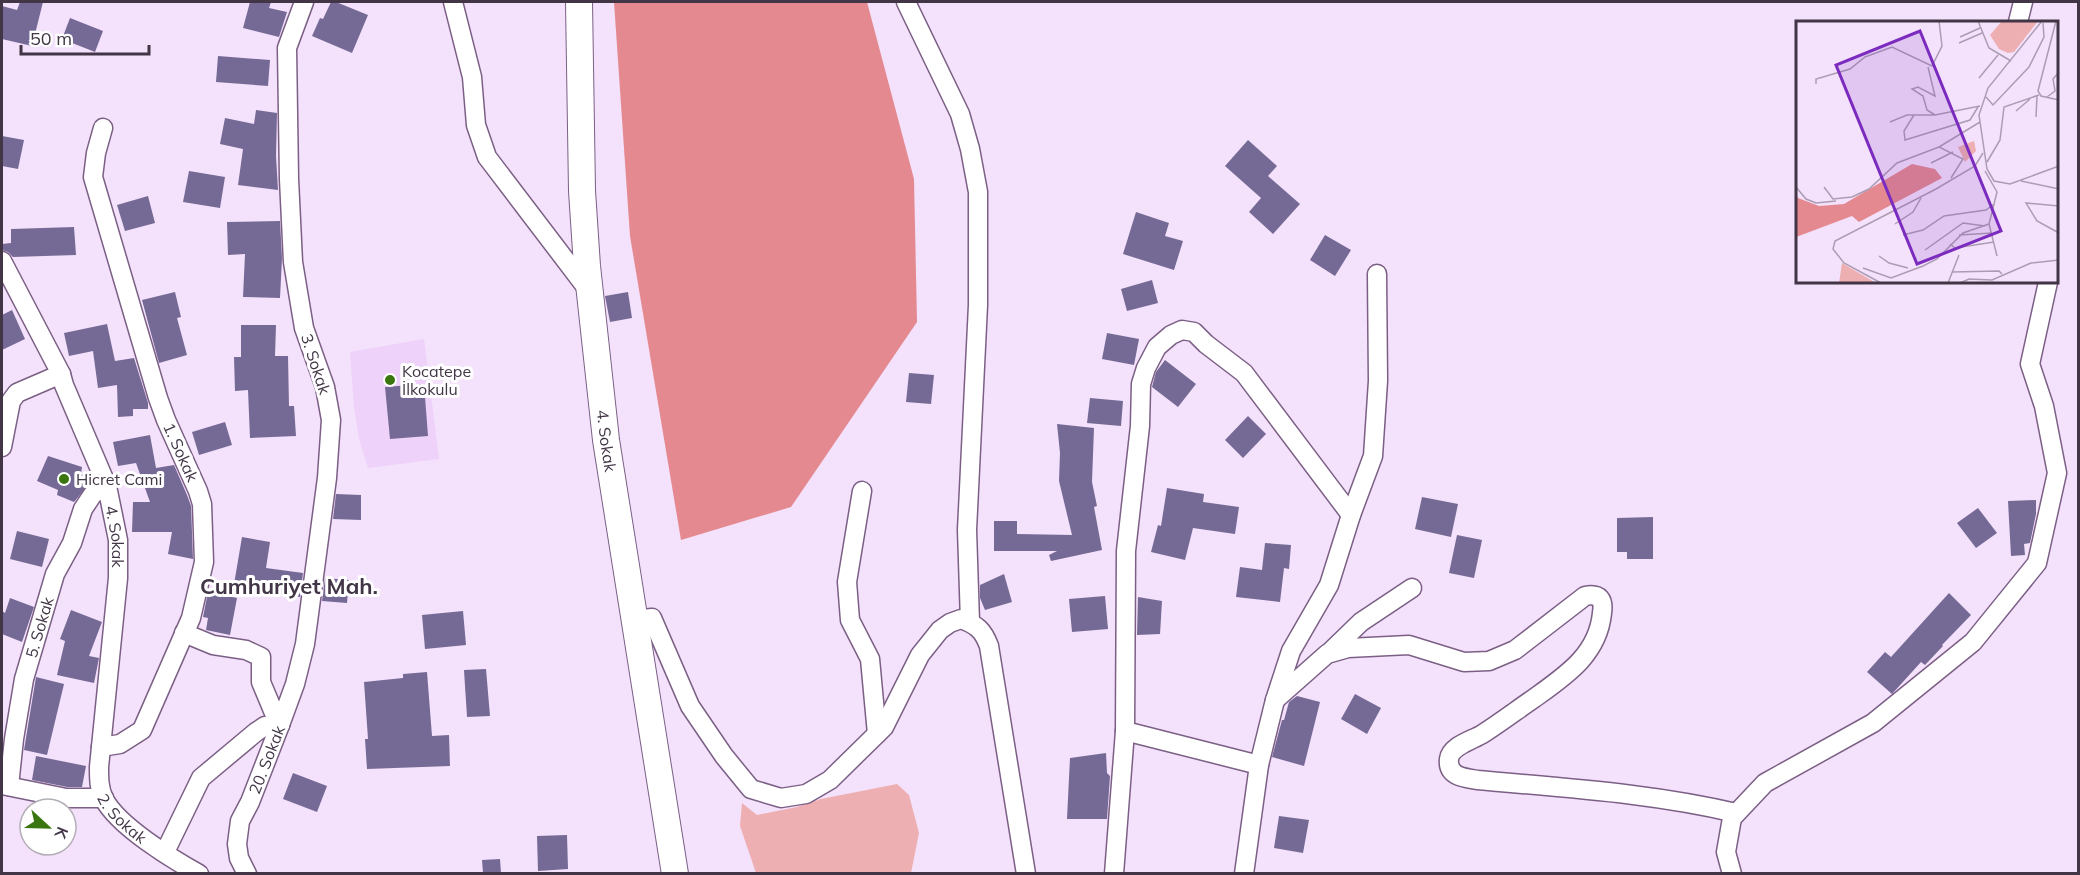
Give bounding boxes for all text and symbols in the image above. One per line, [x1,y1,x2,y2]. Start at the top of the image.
scale bar [21,18,148,56]
inset map [1796,21,2059,284]
text: 50 m [30,27,72,50]
street label: 3. Sokak [297,331,335,398]
place label: Kocatepe İlkokulu [402,361,471,399]
marker: Kocatepe İlkokulu [383,373,397,387]
street label: 4. Sokak [593,409,621,474]
street label: 1. Sokak [159,419,203,485]
place label: Hicret Cami [76,469,162,489]
marker: Hicret Cami [57,472,71,486]
street label: 4. Sokak [101,504,128,568]
district label: Cumhuriyet Mah. [200,572,378,600]
street label: 5. Sokak [21,594,58,660]
street label: 20. Sokak [244,722,289,797]
street label: 2. Sokak [93,790,151,848]
north arrow [18,797,78,857]
text: K [50,824,73,843]

